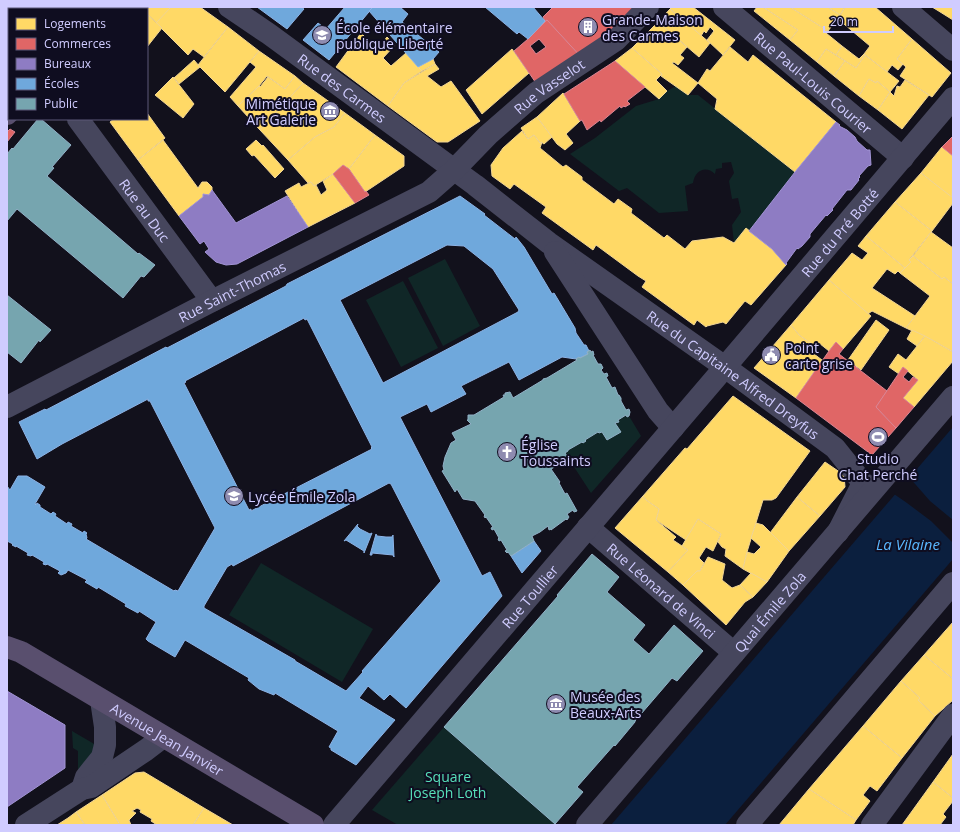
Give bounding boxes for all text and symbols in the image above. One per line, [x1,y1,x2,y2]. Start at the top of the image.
legend [8,8,148,120]
scale bar [824,8,893,34]
place label: Grande-Maison des Carmes [602,10,703,45]
text: 20 m [830,13,858,30]
text: Logements [44,15,106,32]
building icon: Grande-Maison des Carmes [577,16,599,38]
place label: École élémentaire publique Liberté [336,18,453,53]
school or university icon: École élémentaire publique Liberté [311,24,333,46]
street label: Rue Paul-Louis Courier [751,27,877,138]
text: Commerces [44,35,111,52]
street label: Rue des Carmes [294,49,391,127]
street label: Rue Vasselot [509,54,588,118]
text: Bureaux [44,55,92,72]
text: Écoles [44,75,79,92]
place label: Mimétique Art Galerie [246,94,316,129]
text: Public [44,95,78,112]
museum icon: Mimétique Art Galerie [319,100,341,122]
street label: Rue au Duc [115,174,175,246]
street label: Rue du Pré Botté [796,184,882,280]
street label: Rue Saint-Thomas [175,256,289,326]
street label: Rue du Capitaine Alfred Dreyfus [643,306,824,443]
place label: Point carte grise [785,338,853,373]
public building icon: Point carte grise [760,344,782,366]
sports icon: Studio Chat Perché [867,426,889,448]
place label: Église Toussaints [521,435,591,470]
church icon: Église Toussaints [496,441,518,463]
place label: Studio Chat Perché [839,449,918,484]
school or university icon: Lycée Émile Zola [223,485,245,507]
place label: Lycée Émile Zola [248,487,355,506]
water label: La Vilaine [876,534,940,554]
street label: Rue Léonard de Vinci [603,538,720,643]
street label: Rue Toullier [497,560,562,632]
street label: Quai Émile Zola [729,567,810,656]
place label: Musée des Beaux-Arts [570,687,642,722]
museum icon: Musée des Beaux-Arts [545,693,567,715]
street label: Avenue Jean Janvier [107,698,228,780]
park label: Square Joseph Loth [408,767,486,802]

